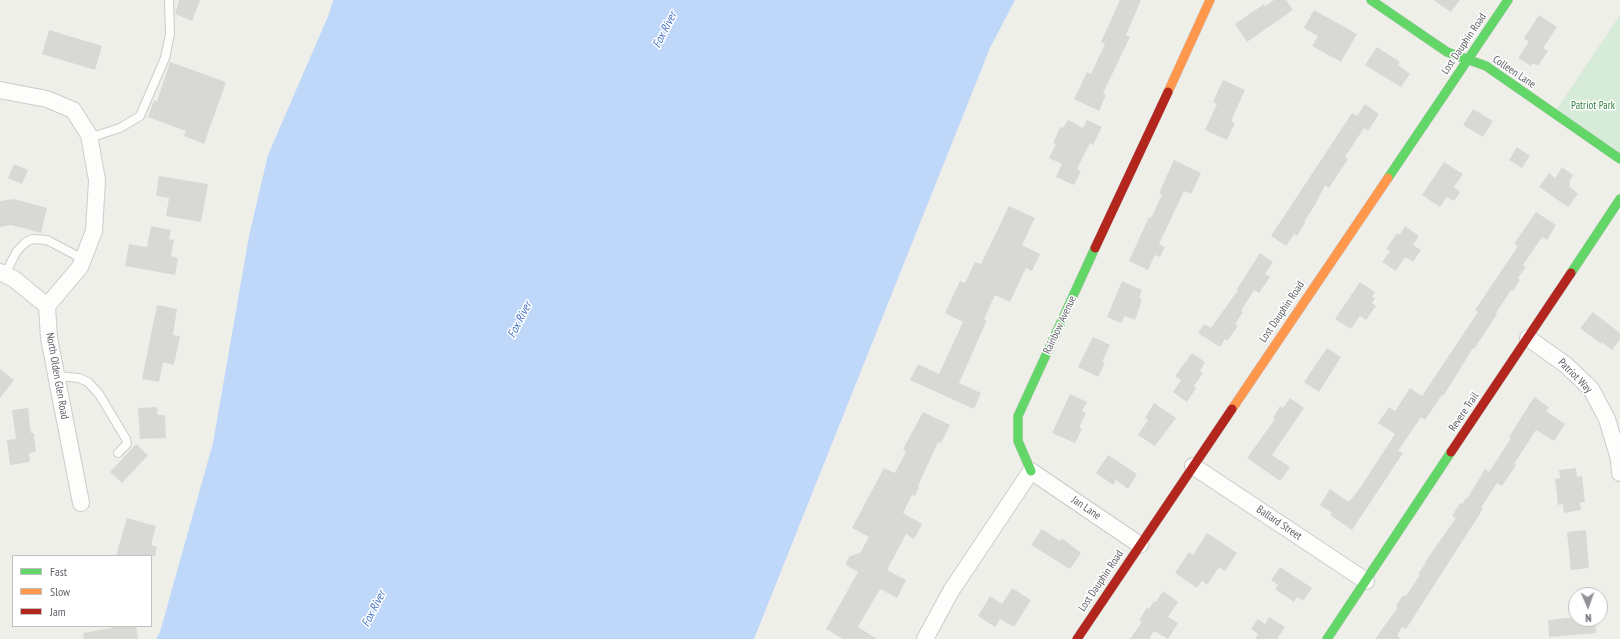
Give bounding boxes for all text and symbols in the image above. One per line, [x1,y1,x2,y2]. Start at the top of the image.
water label: Fox River [650,10,680,50]
street label: Lost Dauphin Road [1439,11,1489,77]
street label: Colleen Lane [1490,53,1538,91]
park label: Patriot Park [1571,99,1615,113]
street label: Lost Dauphin Road [1257,279,1307,345]
street label: Rainbow Avenue [1041,294,1079,356]
water label: Fox River [505,300,535,340]
street label: North Olden Glen Road [43,332,71,420]
street label: Patriot Way [1555,356,1595,396]
street label: Revere Trail [1446,390,1482,434]
street label: Jan Lane [1069,493,1103,523]
street label: Ballard Street [1254,503,1304,543]
street label: Lost Dauphin Road [1076,548,1126,614]
legend [12,555,152,627]
text: Fast [50,564,67,579]
text: Slow [50,584,70,599]
north arrow [1568,587,1608,627]
water label: Fox River [359,589,389,629]
text: Jam [50,604,66,619]
text: N [1585,611,1592,625]

